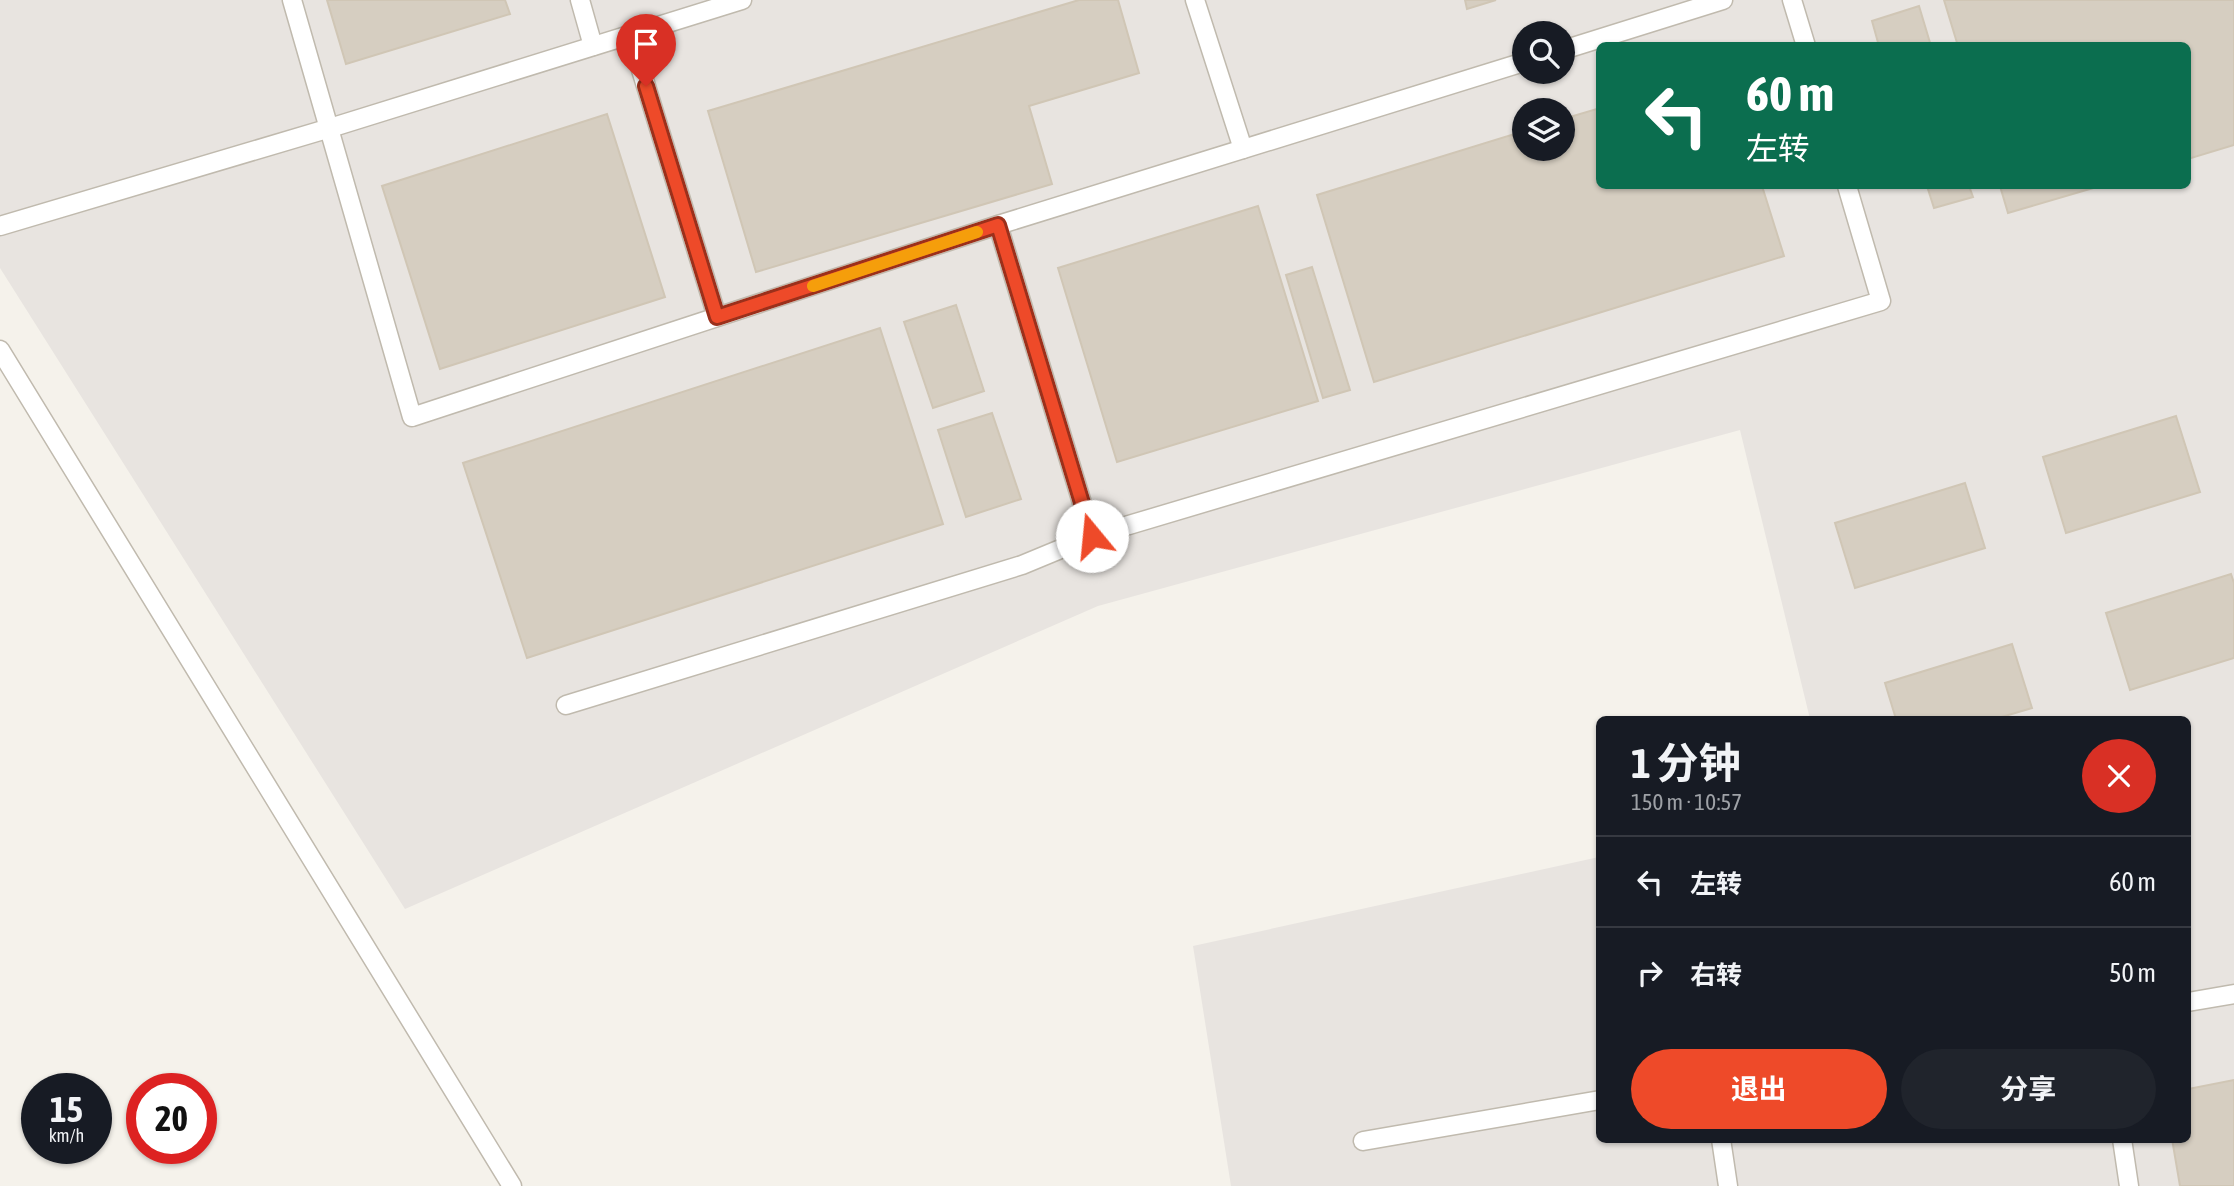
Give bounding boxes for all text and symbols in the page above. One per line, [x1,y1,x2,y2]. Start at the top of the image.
pin [616,14,676,86]
map controls [1512,21,1575,161]
button: search [1512,21,1575,84]
icon: arrive [627,25,665,63]
text: 60 m [1746,65,1834,121]
icon: left [1631,70,1722,161]
button: layers [1512,98,1575,161]
text: 左转 [1746,130,1810,167]
position arrow [1055,499,1129,573]
text: 1 分钟 [1631,739,1741,787]
button: close [2082,739,2156,813]
text: 150 m · 10:57 [1631,789,1742,815]
icon: left [1631,863,1669,901]
text: 60 m [2109,867,2156,897]
text: 左转 [1690,869,1742,899]
icon: right [1631,954,1669,992]
text: 50 m [2109,958,2156,988]
text: 右转 [1690,960,1742,990]
button: 退出 [1631,1049,1887,1129]
button: 分享 [1901,1049,2156,1129]
speed limit sign: 20 [126,1073,217,1164]
text: 15 [50,1089,83,1129]
text: km/h [49,1125,84,1146]

